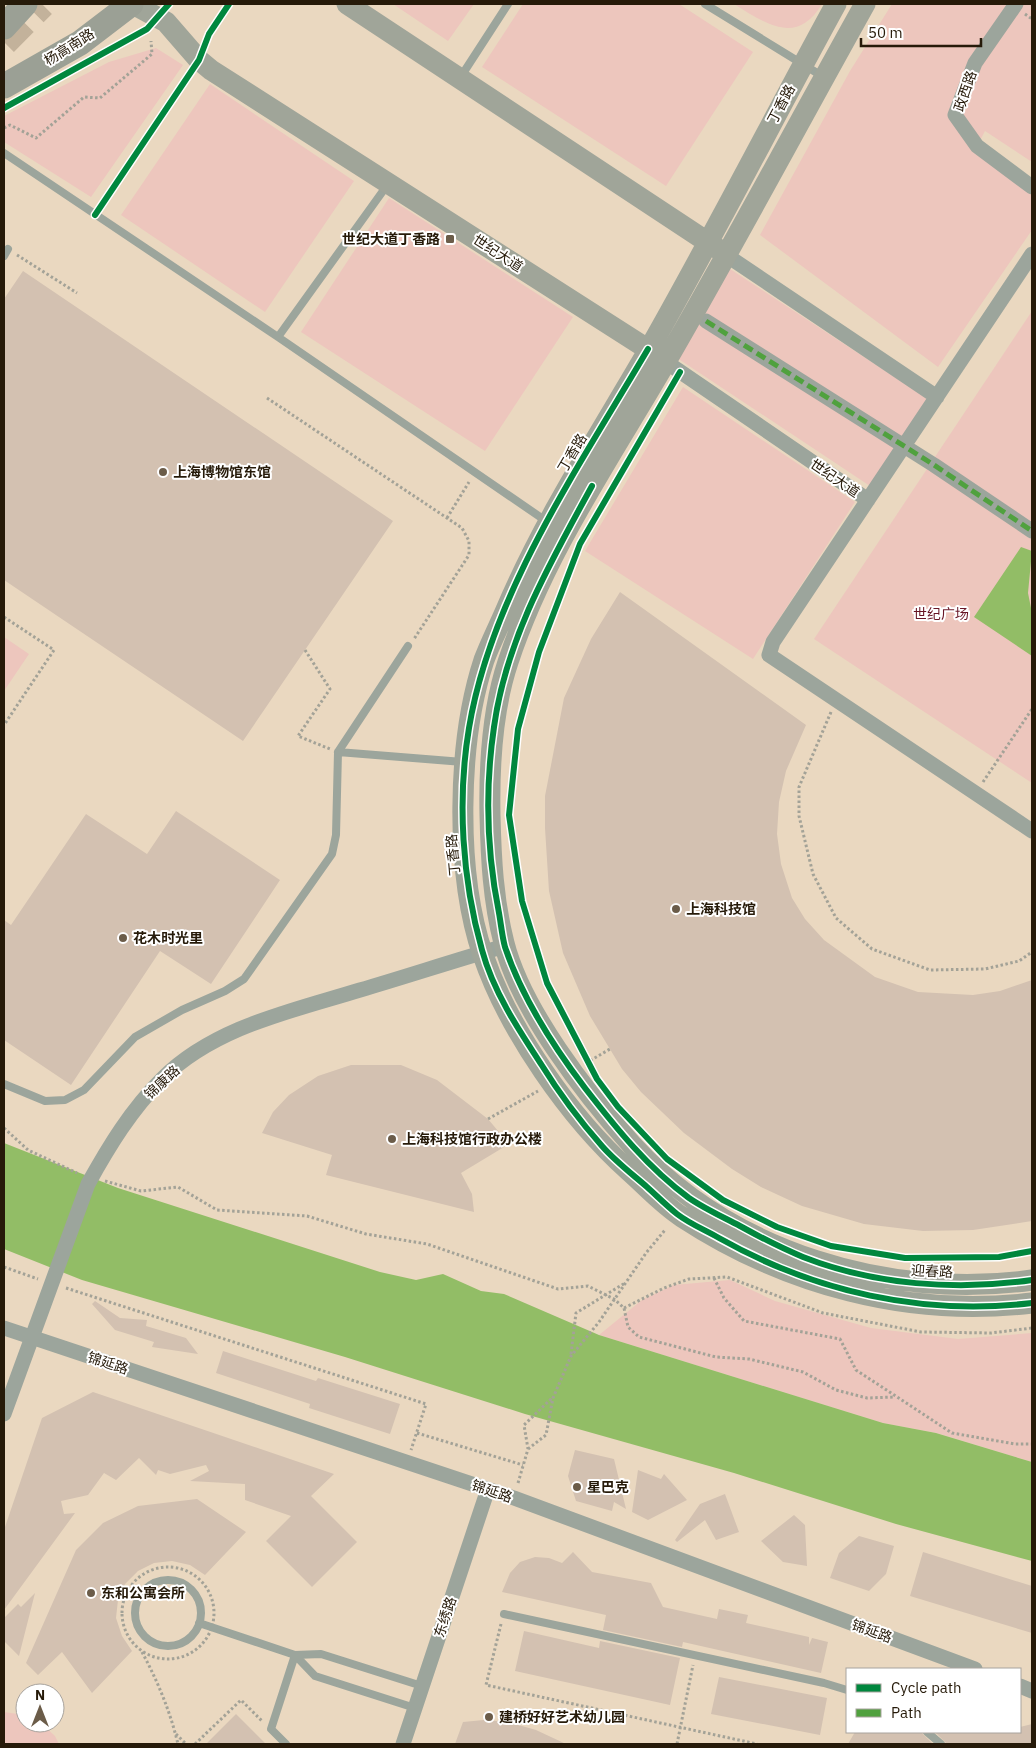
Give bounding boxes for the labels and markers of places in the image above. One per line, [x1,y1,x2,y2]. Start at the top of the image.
place label: 世纪大道丁香路 [342,230,440,248]
marker: 世纪大道丁香路 [444,233,456,245]
place label: 上海博物馆东馆 [173,463,271,481]
marker: 上海博物馆东馆 [157,466,169,478]
place label: 上海科技馆 [686,900,756,918]
marker: 上海科技馆 [670,903,682,915]
place label: 花木时光里 [133,929,203,947]
marker: 花木时光里 [117,932,129,944]
place label: 上海科技馆行政办公楼 [402,1130,542,1148]
marker: 上海科技馆行政办公楼 [386,1133,398,1145]
place label: 星巴克 [587,1478,629,1496]
marker: 星巴克 [571,1481,583,1493]
place label: 东和公寓会所 [101,1584,185,1602]
marker: 东和公寓会所 [85,1587,97,1599]
place label: 建桥好好艺术幼儿园 [499,1708,625,1726]
marker: 建桥好好艺术幼儿园 [483,1711,495,1723]

